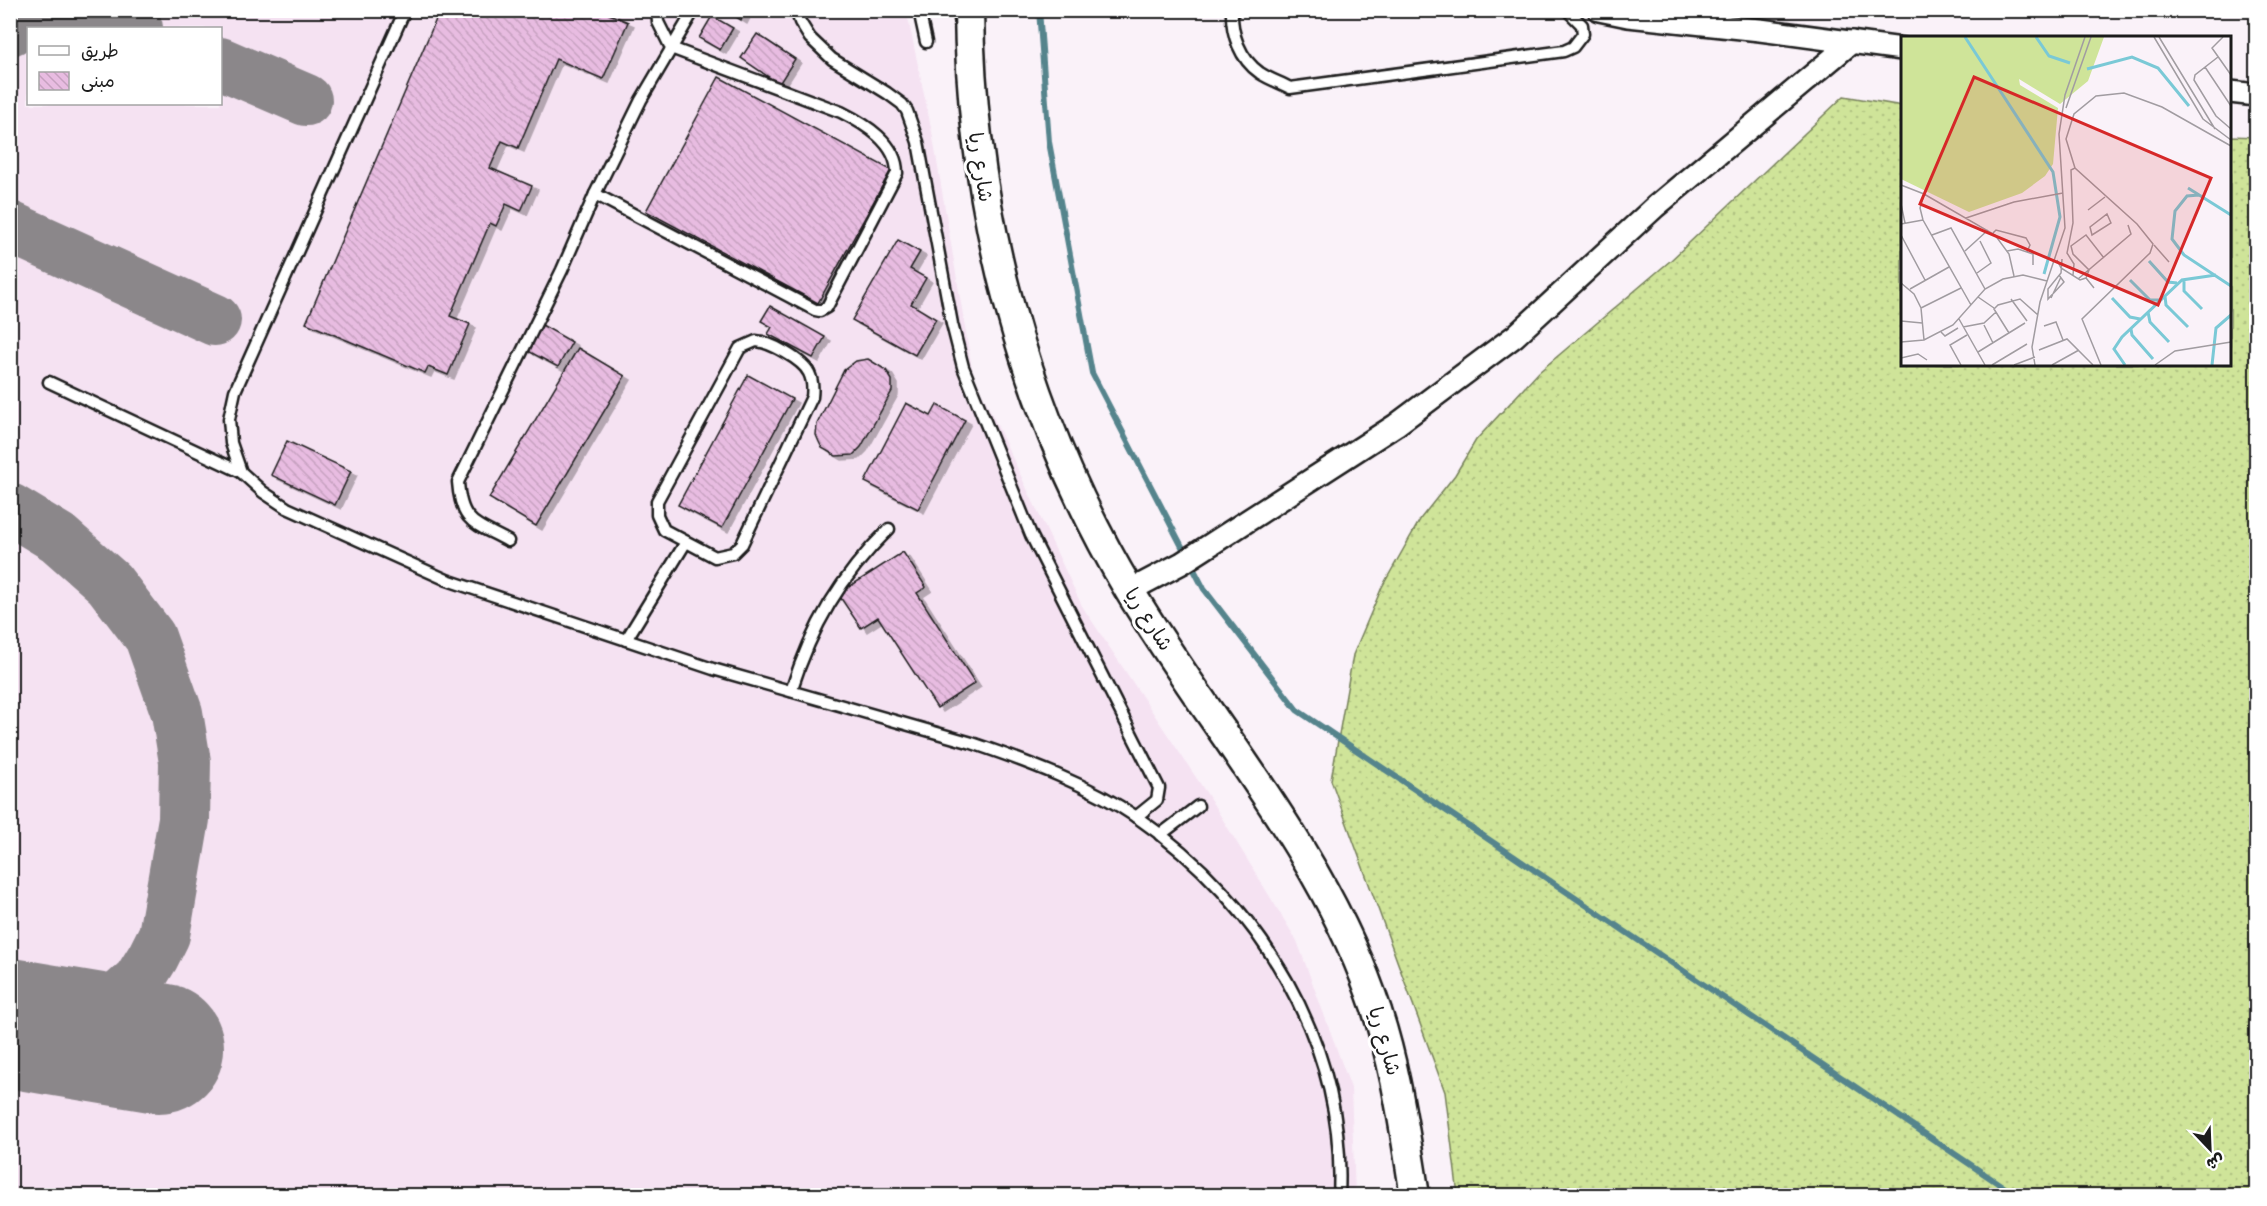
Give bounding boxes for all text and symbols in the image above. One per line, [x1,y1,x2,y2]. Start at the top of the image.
legend [27,27,222,105]
inset map [1901,36,2231,366]
text: طريق [81,41,119,62]
text: مبنى [81,71,115,92]
street label: شارع ريا [962,131,997,204]
street label: شارع ريا [1118,584,1177,656]
street label: شارع ريا [1362,1004,1405,1079]
north arrow [2180,1119,2240,1179]
text: ش [2204,1150,2227,1174]

